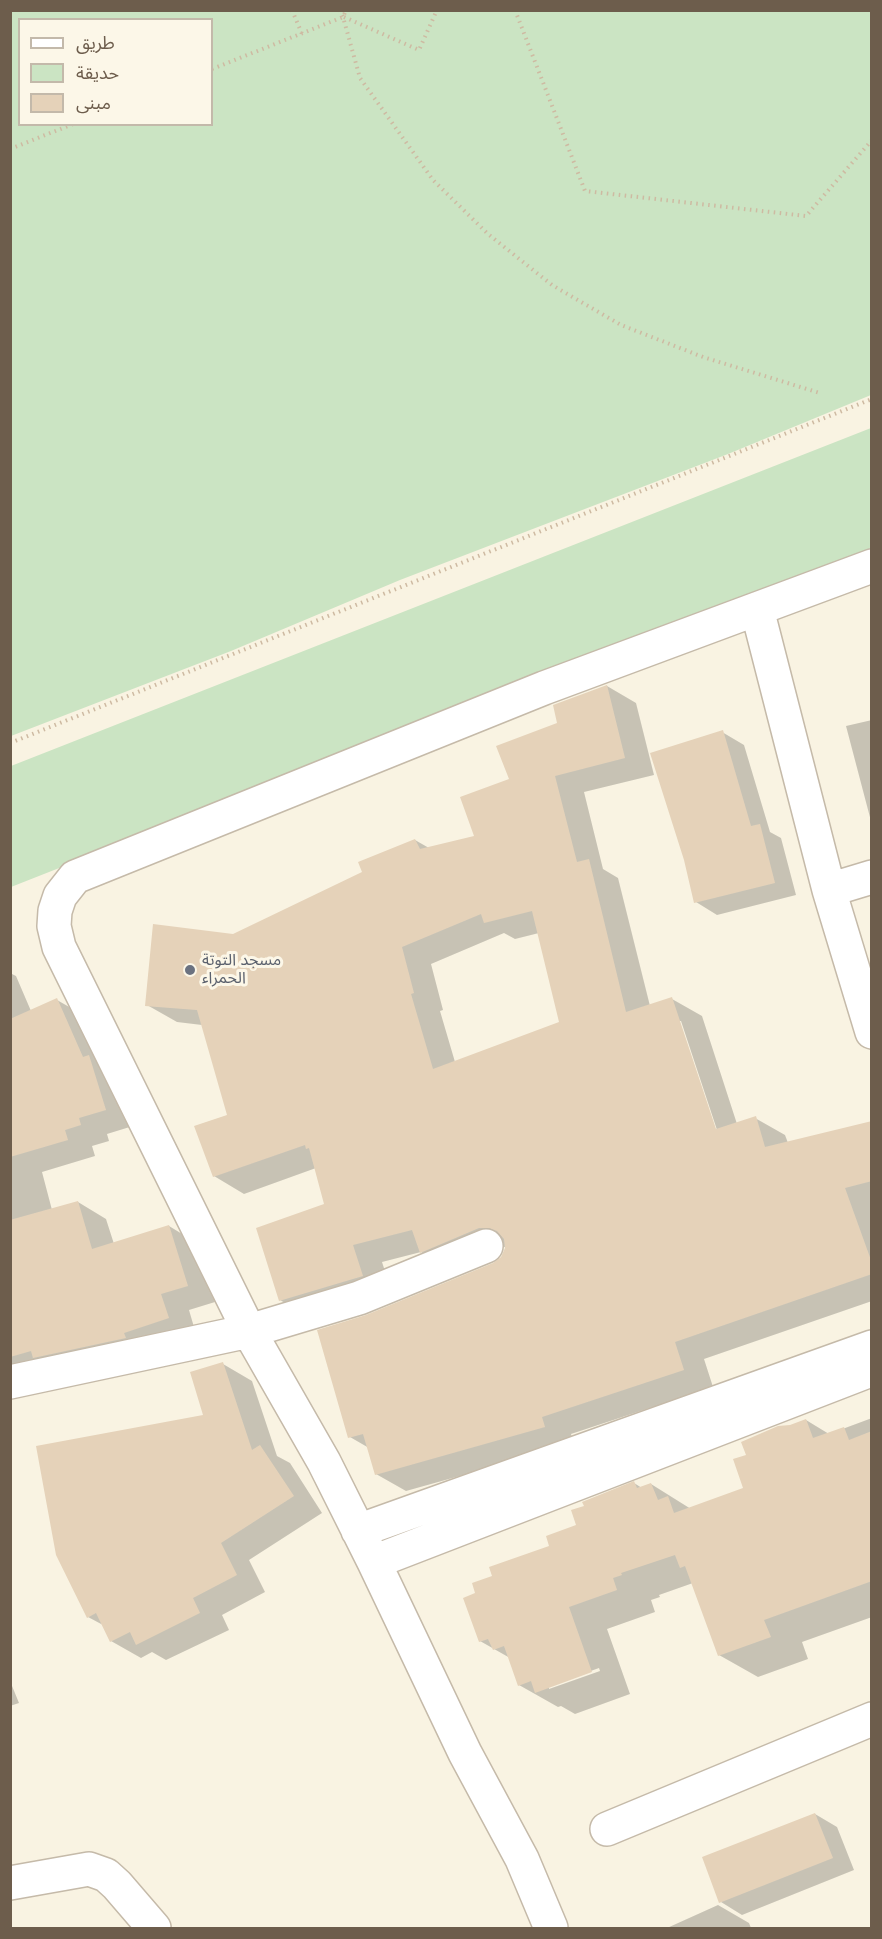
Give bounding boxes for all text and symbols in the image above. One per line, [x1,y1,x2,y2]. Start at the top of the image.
legend [18,18,213,126]
text: طريق [76,33,115,53]
text: حديقة [76,63,119,83]
text: مبنى [76,93,111,113]
place label: مسجد التوتة الحمراء [202,951,281,989]
marker: مسجد التوتة الحمراء [183,963,197,977]

